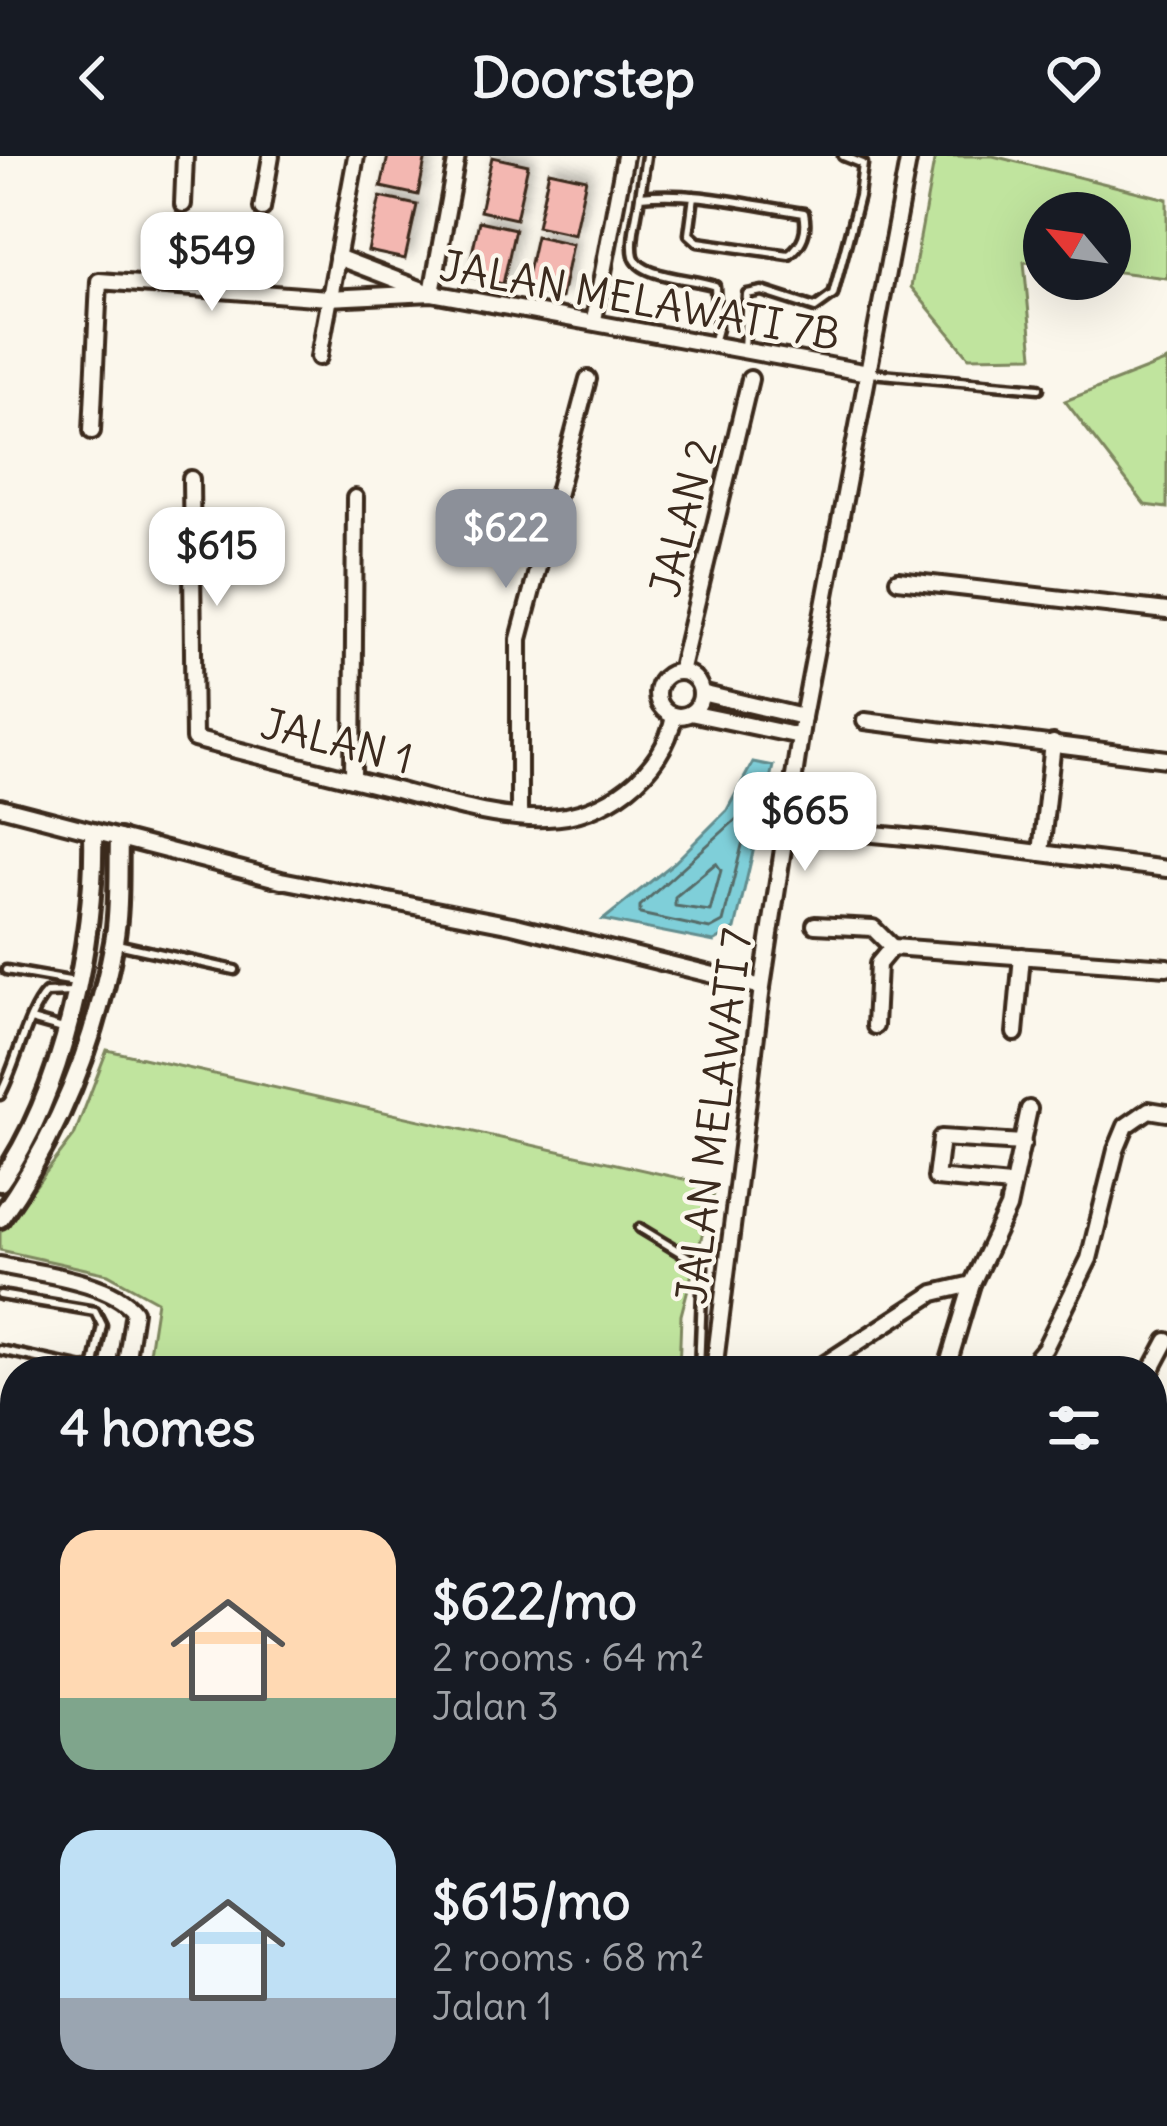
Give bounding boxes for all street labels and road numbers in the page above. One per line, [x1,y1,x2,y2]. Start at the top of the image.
street label: JALAN MELAWATI 7B [436,239,844,361]
street label: JALAN 2 [638,434,728,602]
street label: JALAN 1 [256,697,418,785]
street label: JALAN MELAWATI 7 [665,925,763,1307]

